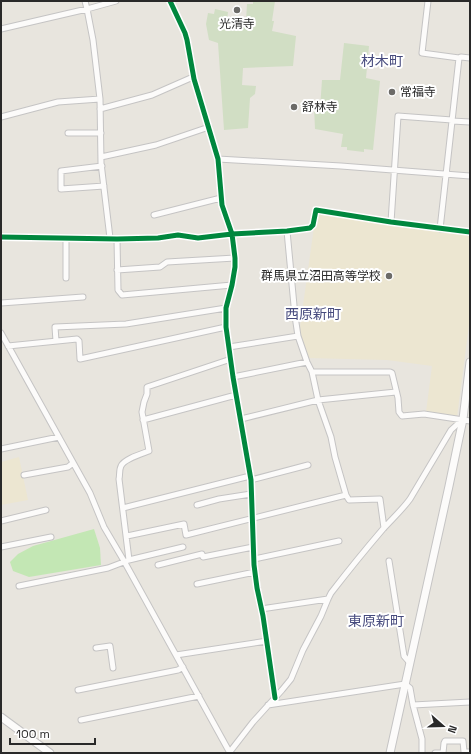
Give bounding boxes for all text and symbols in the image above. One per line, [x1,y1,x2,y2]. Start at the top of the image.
marker: 光清寺 [232,5,242,15]
place label: 光清寺 [219,16,255,32]
district label: 材木町 [361,52,403,70]
place label: 常福寺 [400,84,436,100]
marker: 常福寺 [387,87,397,97]
place label: 舒林寺 [302,99,338,115]
marker: 舒林寺 [289,102,299,112]
place label: 群馬県立沼田高等学校 [261,268,381,284]
marker: 群馬県立沼田高等学校 [384,271,394,281]
district label: 西原新町 [285,305,341,323]
district label: 東原新町 [348,612,404,630]
north arrow [423,706,463,746]
scale bar [10,720,95,746]
text: N [445,724,460,735]
text: 100 m [16,726,50,742]

